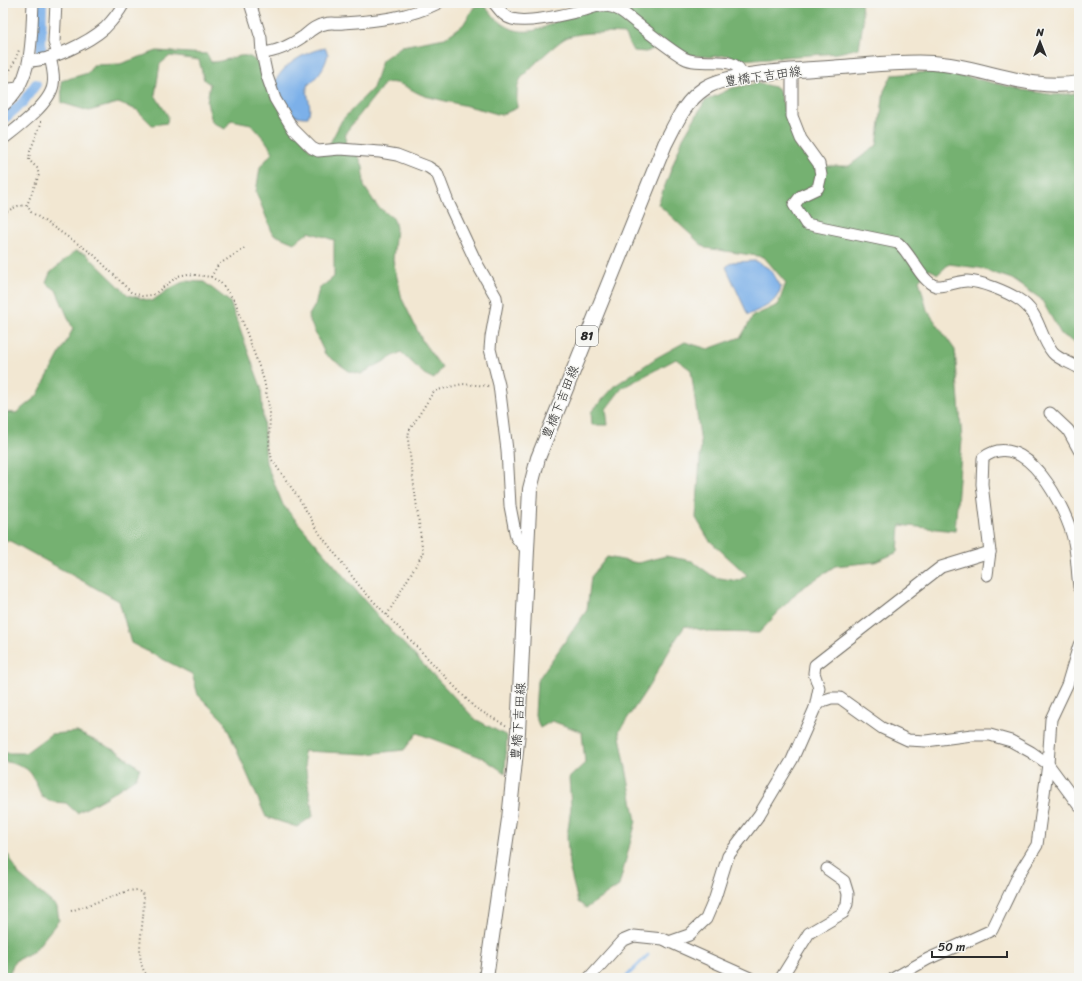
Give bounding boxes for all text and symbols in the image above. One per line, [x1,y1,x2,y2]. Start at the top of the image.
north arrow [1020,22,1060,62]
text: N [1035,23,1044,42]
street label: 豊橋下吉田線 [723,59,804,93]
road number: 81 [576,326,598,346]
street label: 豊橋下吉田線 [535,361,586,442]
street label: 豊橋下吉田線 [504,680,532,761]
scale bar [932,933,1007,959]
text: 50 m [938,936,965,958]

